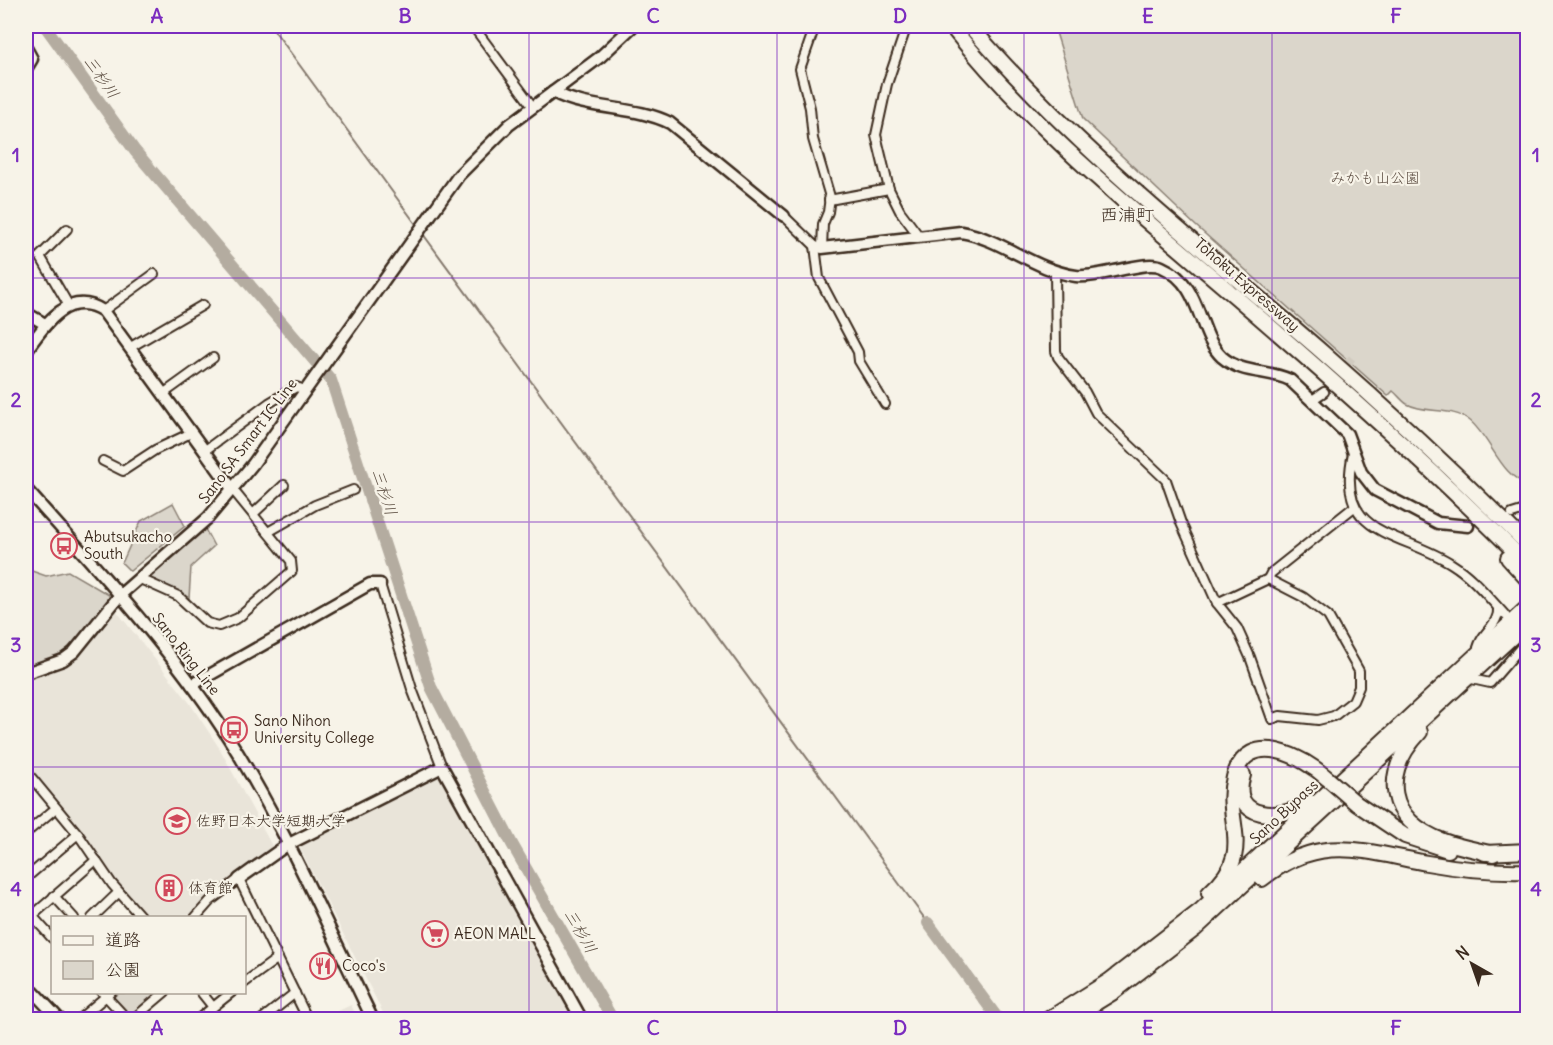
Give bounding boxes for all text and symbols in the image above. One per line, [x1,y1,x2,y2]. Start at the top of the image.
text: A [151,3,164,28]
text: B [398,3,412,28]
text: C [646,3,660,28]
text: D [893,3,907,28]
text: E [1142,3,1154,28]
text: F [1390,3,1402,28]
water label: 三杉川 [80,52,124,102]
text: 1 [12,142,20,167]
text: 1 [1532,142,1540,167]
park label: みかも山公園 [1330,168,1420,187]
district label: 西浦町 [1100,203,1154,226]
street label: Tohoku Expressway [1191,234,1304,335]
street label: Sano SA Smart IC Line [194,374,301,507]
text: 2 [11,387,22,412]
text: 2 [1531,387,1542,412]
water label: 三杉川 [368,466,402,518]
place label: Abutsukacho South [84,527,172,563]
bus stop icon: Abutsukacho South [49,531,79,561]
street label: Sano Ring Line [148,609,224,699]
text: 3 [10,632,22,657]
text: 3 [1530,632,1542,657]
place label: Sano Nihon University College [254,711,374,747]
bus stop icon: Sano Nihon University College [219,715,249,745]
street label: Sano Bypass [1245,775,1322,848]
school or university icon: 佐野日本大学短期大学 [162,806,192,836]
place label: 佐野日本大学短期大学 [196,811,346,830]
building icon: 体育館 [154,873,184,903]
text: 4 [10,876,22,901]
text: 4 [1530,876,1542,901]
place label: 体育館 [188,878,233,897]
water label: 三杉川 [560,905,602,957]
legend [51,916,246,994]
supermarket icon: AEON MALL [420,919,450,949]
place label: AEON MALL [454,924,536,943]
text: 道路 [105,928,141,951]
north arrow [1442,934,1502,994]
text: N [1452,941,1473,964]
restaurant icon: Coco's [308,951,338,981]
place label: Coco's [342,956,386,975]
text: 公園 [105,958,141,981]
text: A [151,1015,164,1040]
text: B [398,1015,412,1040]
text: C [646,1015,660,1040]
text: D [893,1015,907,1040]
text: E [1142,1015,1154,1040]
text: F [1390,1015,1402,1040]

